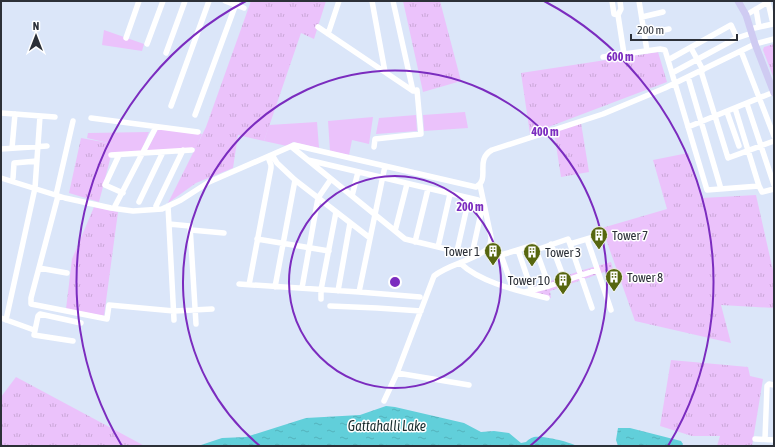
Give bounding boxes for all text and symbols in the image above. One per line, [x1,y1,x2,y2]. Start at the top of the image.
north arrow [16,16,56,56]
scale bar [631,16,737,42]
text: N [33,20,39,32]
text: 200 m [637,23,664,37]
text: 600 m [606,50,634,64]
text: 400 m [530,125,559,139]
text: 200 m [456,200,484,214]
building icon: Tower 7 [589,225,609,250]
place label: Tower 7 [612,228,648,243]
building icon: Tower 1 [483,241,503,266]
building icon: Tower 3 [522,242,542,267]
place label: Tower 1 [444,244,480,259]
place label: Tower 3 [545,245,581,260]
building icon: Tower 8 [604,267,624,292]
building icon: Tower 10 [553,270,573,295]
place label: Tower 8 [627,270,663,285]
place label: Tower 10 [508,273,550,288]
centre of rings [388,275,402,289]
water label: Gattahalli Lake [348,418,426,434]

